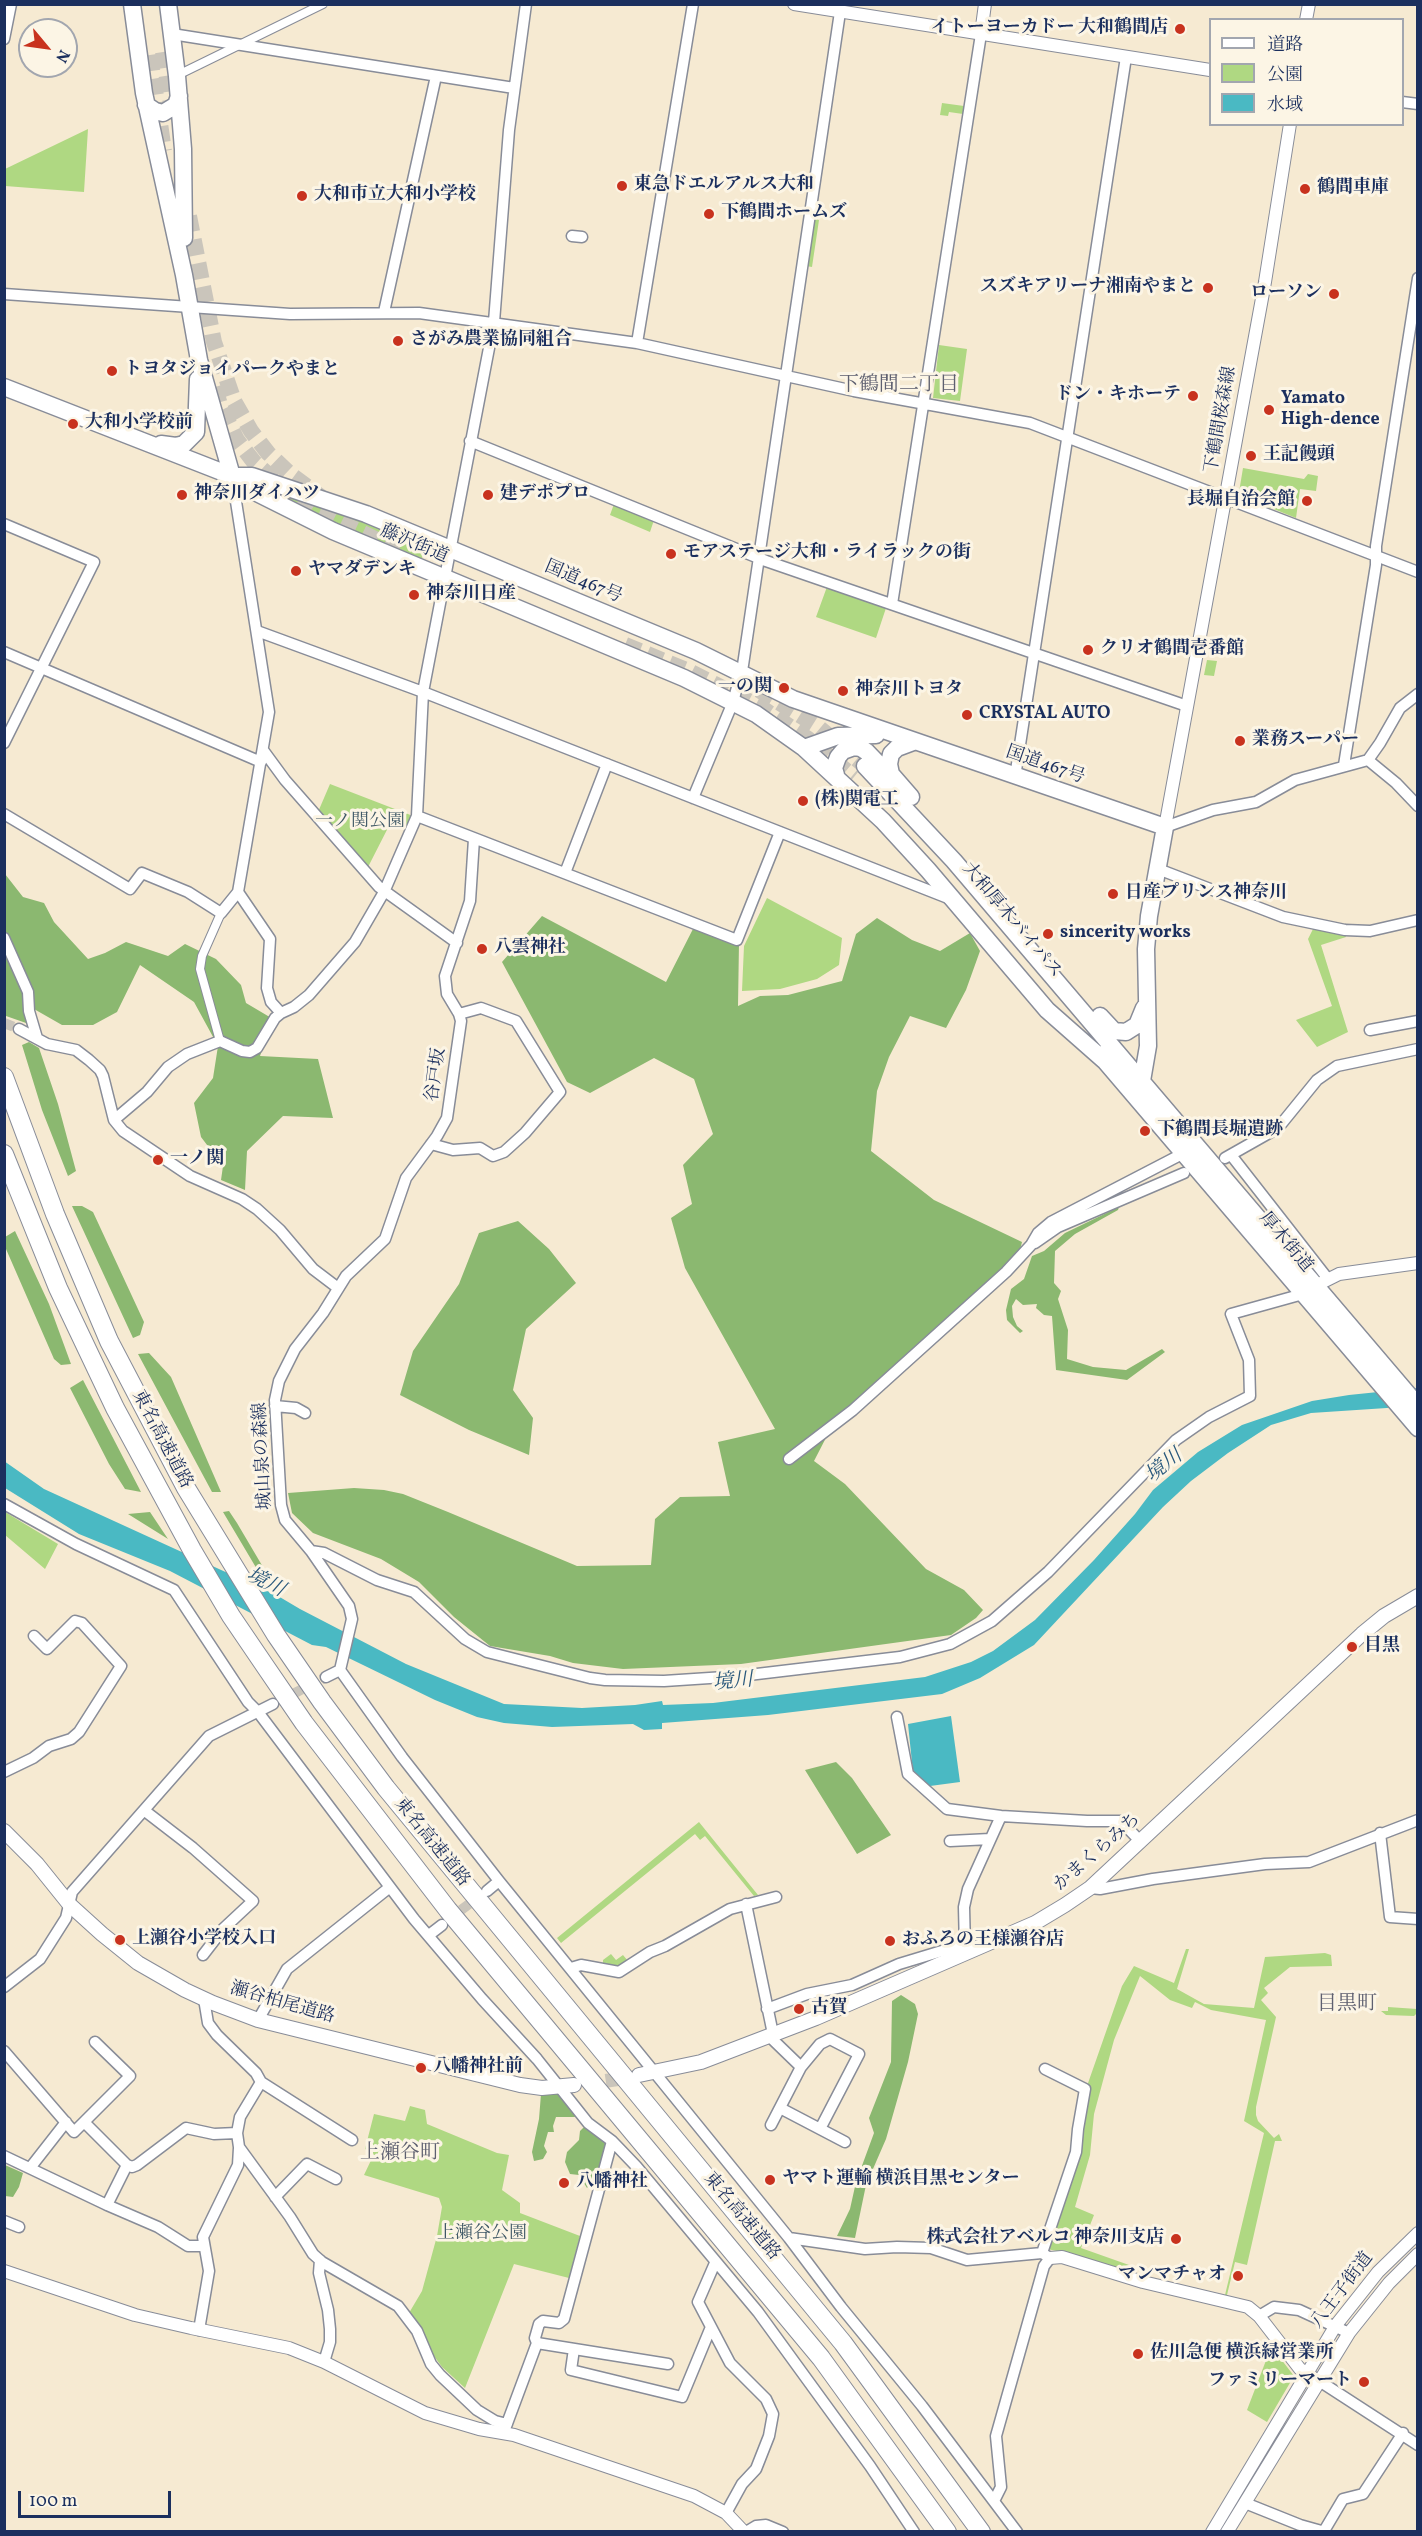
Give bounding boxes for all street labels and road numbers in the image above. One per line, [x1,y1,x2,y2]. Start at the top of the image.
street label: 下鶴間桜森線 [1202,365,1242,475]
street label: 藤沢街道 [377,521,451,569]
street label: 国道467号 [541,557,625,609]
street label: 国道467号 [1003,742,1087,790]
street label: 大和厚木バイパス [956,859,1066,983]
street label: 谷戸坂 [423,1047,451,1103]
street label: 厚木街道 [1254,1208,1316,1278]
street label: 東名高速道路 [126,1387,196,1493]
street label: 城山泉の森線 [250,1402,278,1510]
street label: 東名高速道路 [389,1794,473,1892]
street label: かまくらみち [1050,1809,1146,1897]
street label: 瀬谷柏尾道路 [227,1979,337,2029]
street label: 東名高速道路 [698,2169,784,2265]
street label: 八王子街道 [1307,2249,1379,2333]

